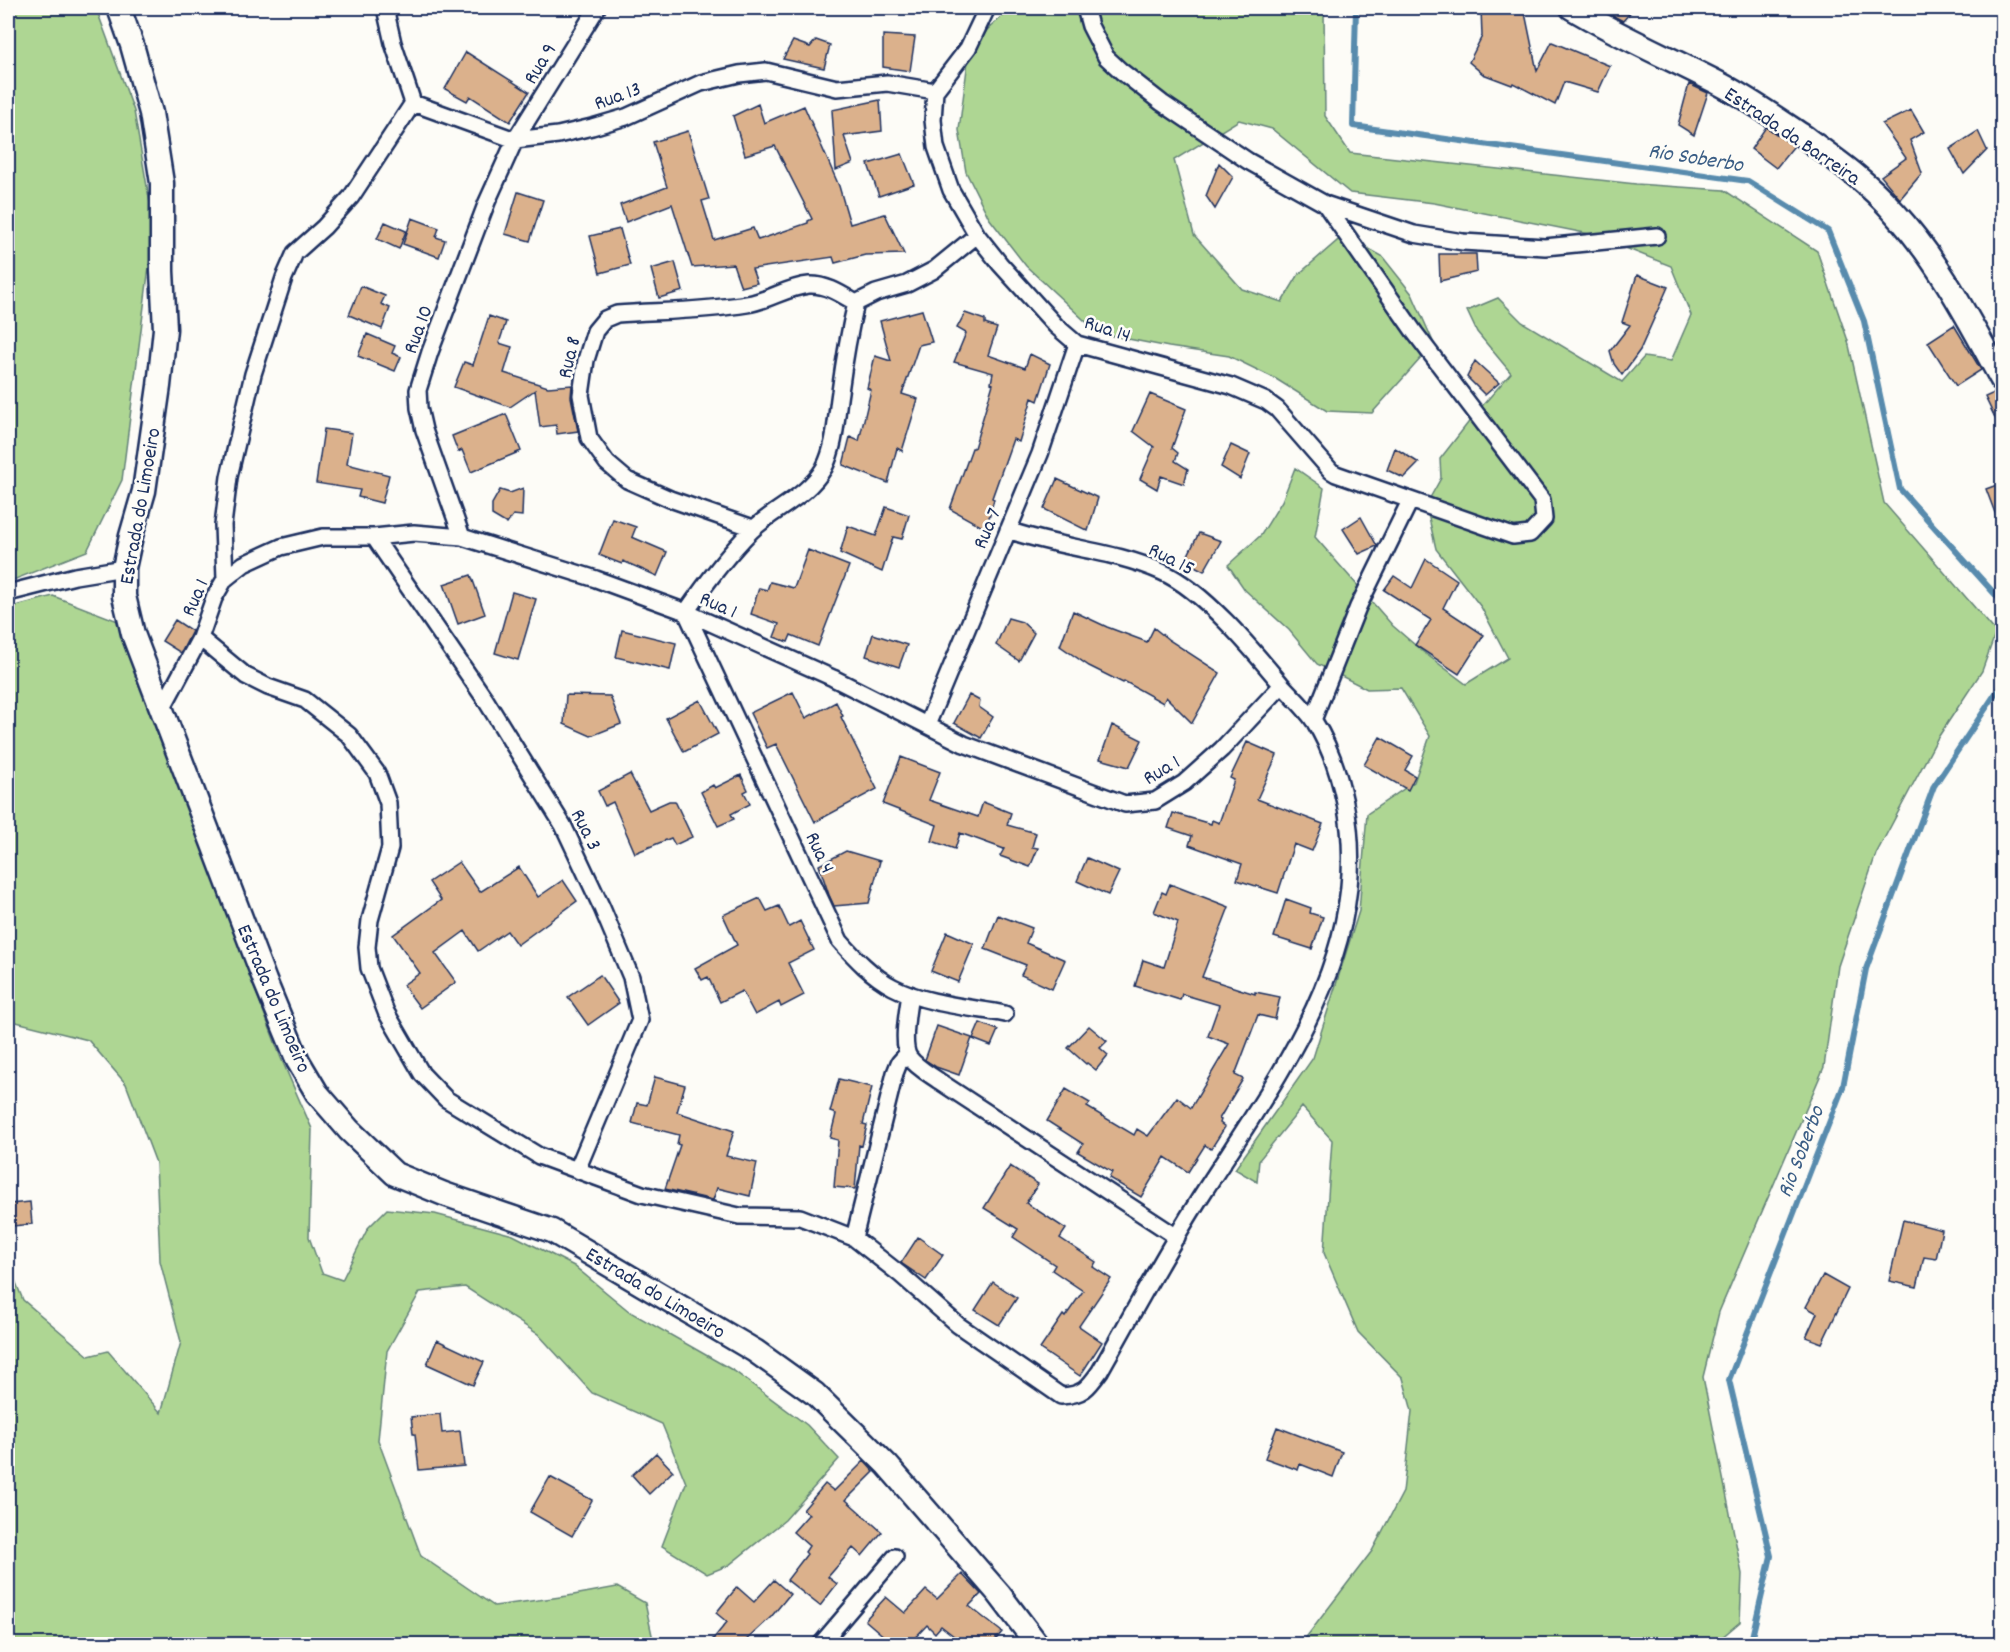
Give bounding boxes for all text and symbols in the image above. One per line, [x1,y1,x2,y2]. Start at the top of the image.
street label: Rua 9 [517,38,566,91]
street label: Rua 13 [590,76,646,120]
street label: Estrada da Barreira [1717,81,1867,195]
water label: Rio Soberbo [1646,137,1746,182]
street label: Rua 10 [397,301,442,359]
street label: Rua 14 [1080,309,1134,352]
street label: Rua 8 [552,334,590,382]
street label: Estrada do Limoeiro [113,426,171,587]
street label: Rua 7 [967,504,1011,554]
street label: Rua 15 [1142,536,1199,585]
street label: Rua 1 [175,575,218,622]
street label: Rua 1 [694,585,741,628]
street label: Rua 1 [1138,749,1187,794]
street label: Rua 3 [561,804,608,856]
street label: Rua 4 [796,828,841,879]
street label: Estrada do Limoeiro [227,920,317,1078]
water label: Rio Soberbo [1771,1101,1834,1203]
street label: Estrada do Limoeiro [579,1241,730,1348]

